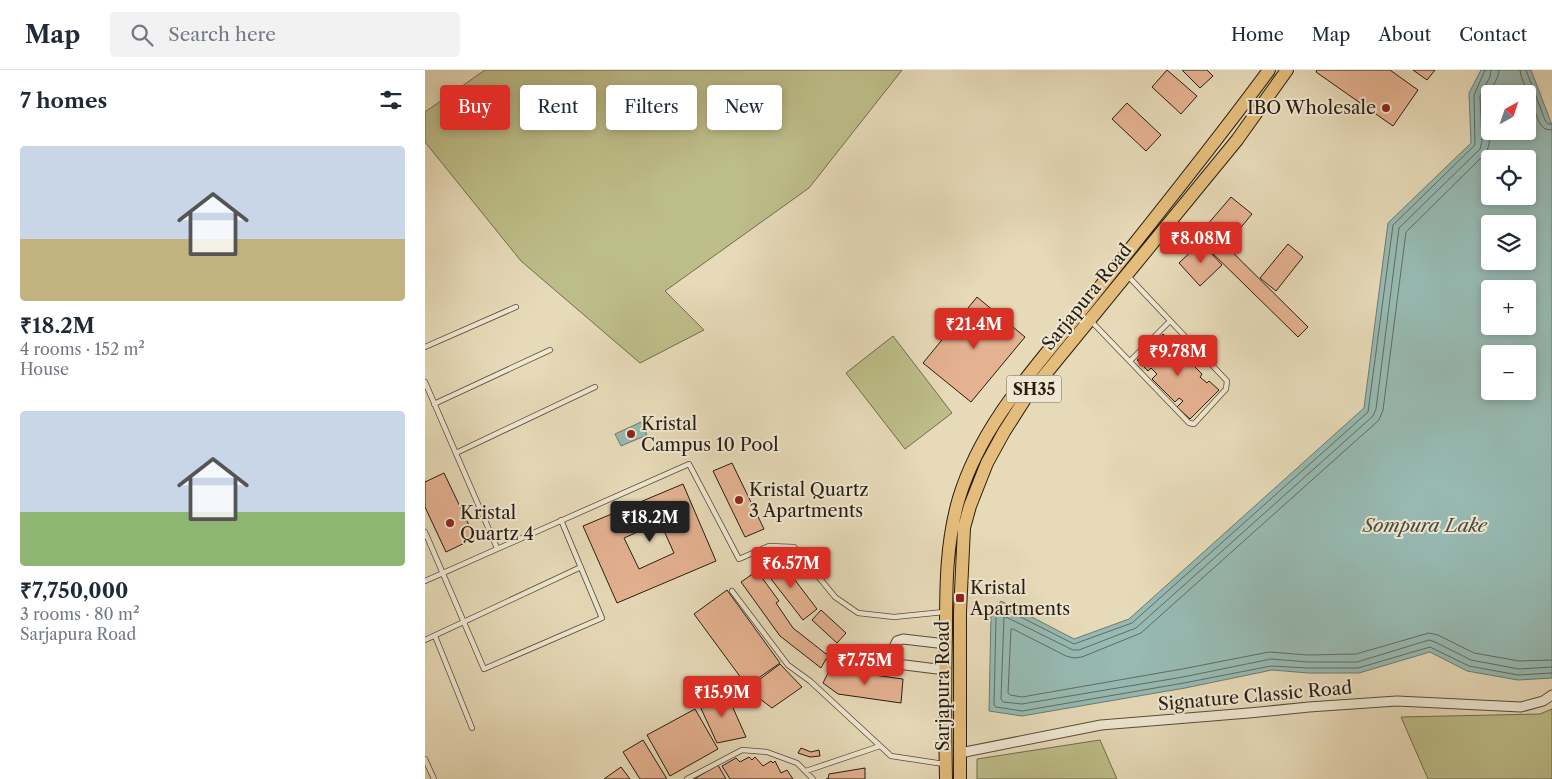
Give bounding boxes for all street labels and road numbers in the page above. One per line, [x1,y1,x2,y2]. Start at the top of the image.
street label: Sarjapura Road [1037,239,1137,355]
road number: SH35 [1007,376,1061,402]
street label: Sarjapura Road [932,621,954,751]
street label: Signature Classic Road [1157,677,1353,715]

